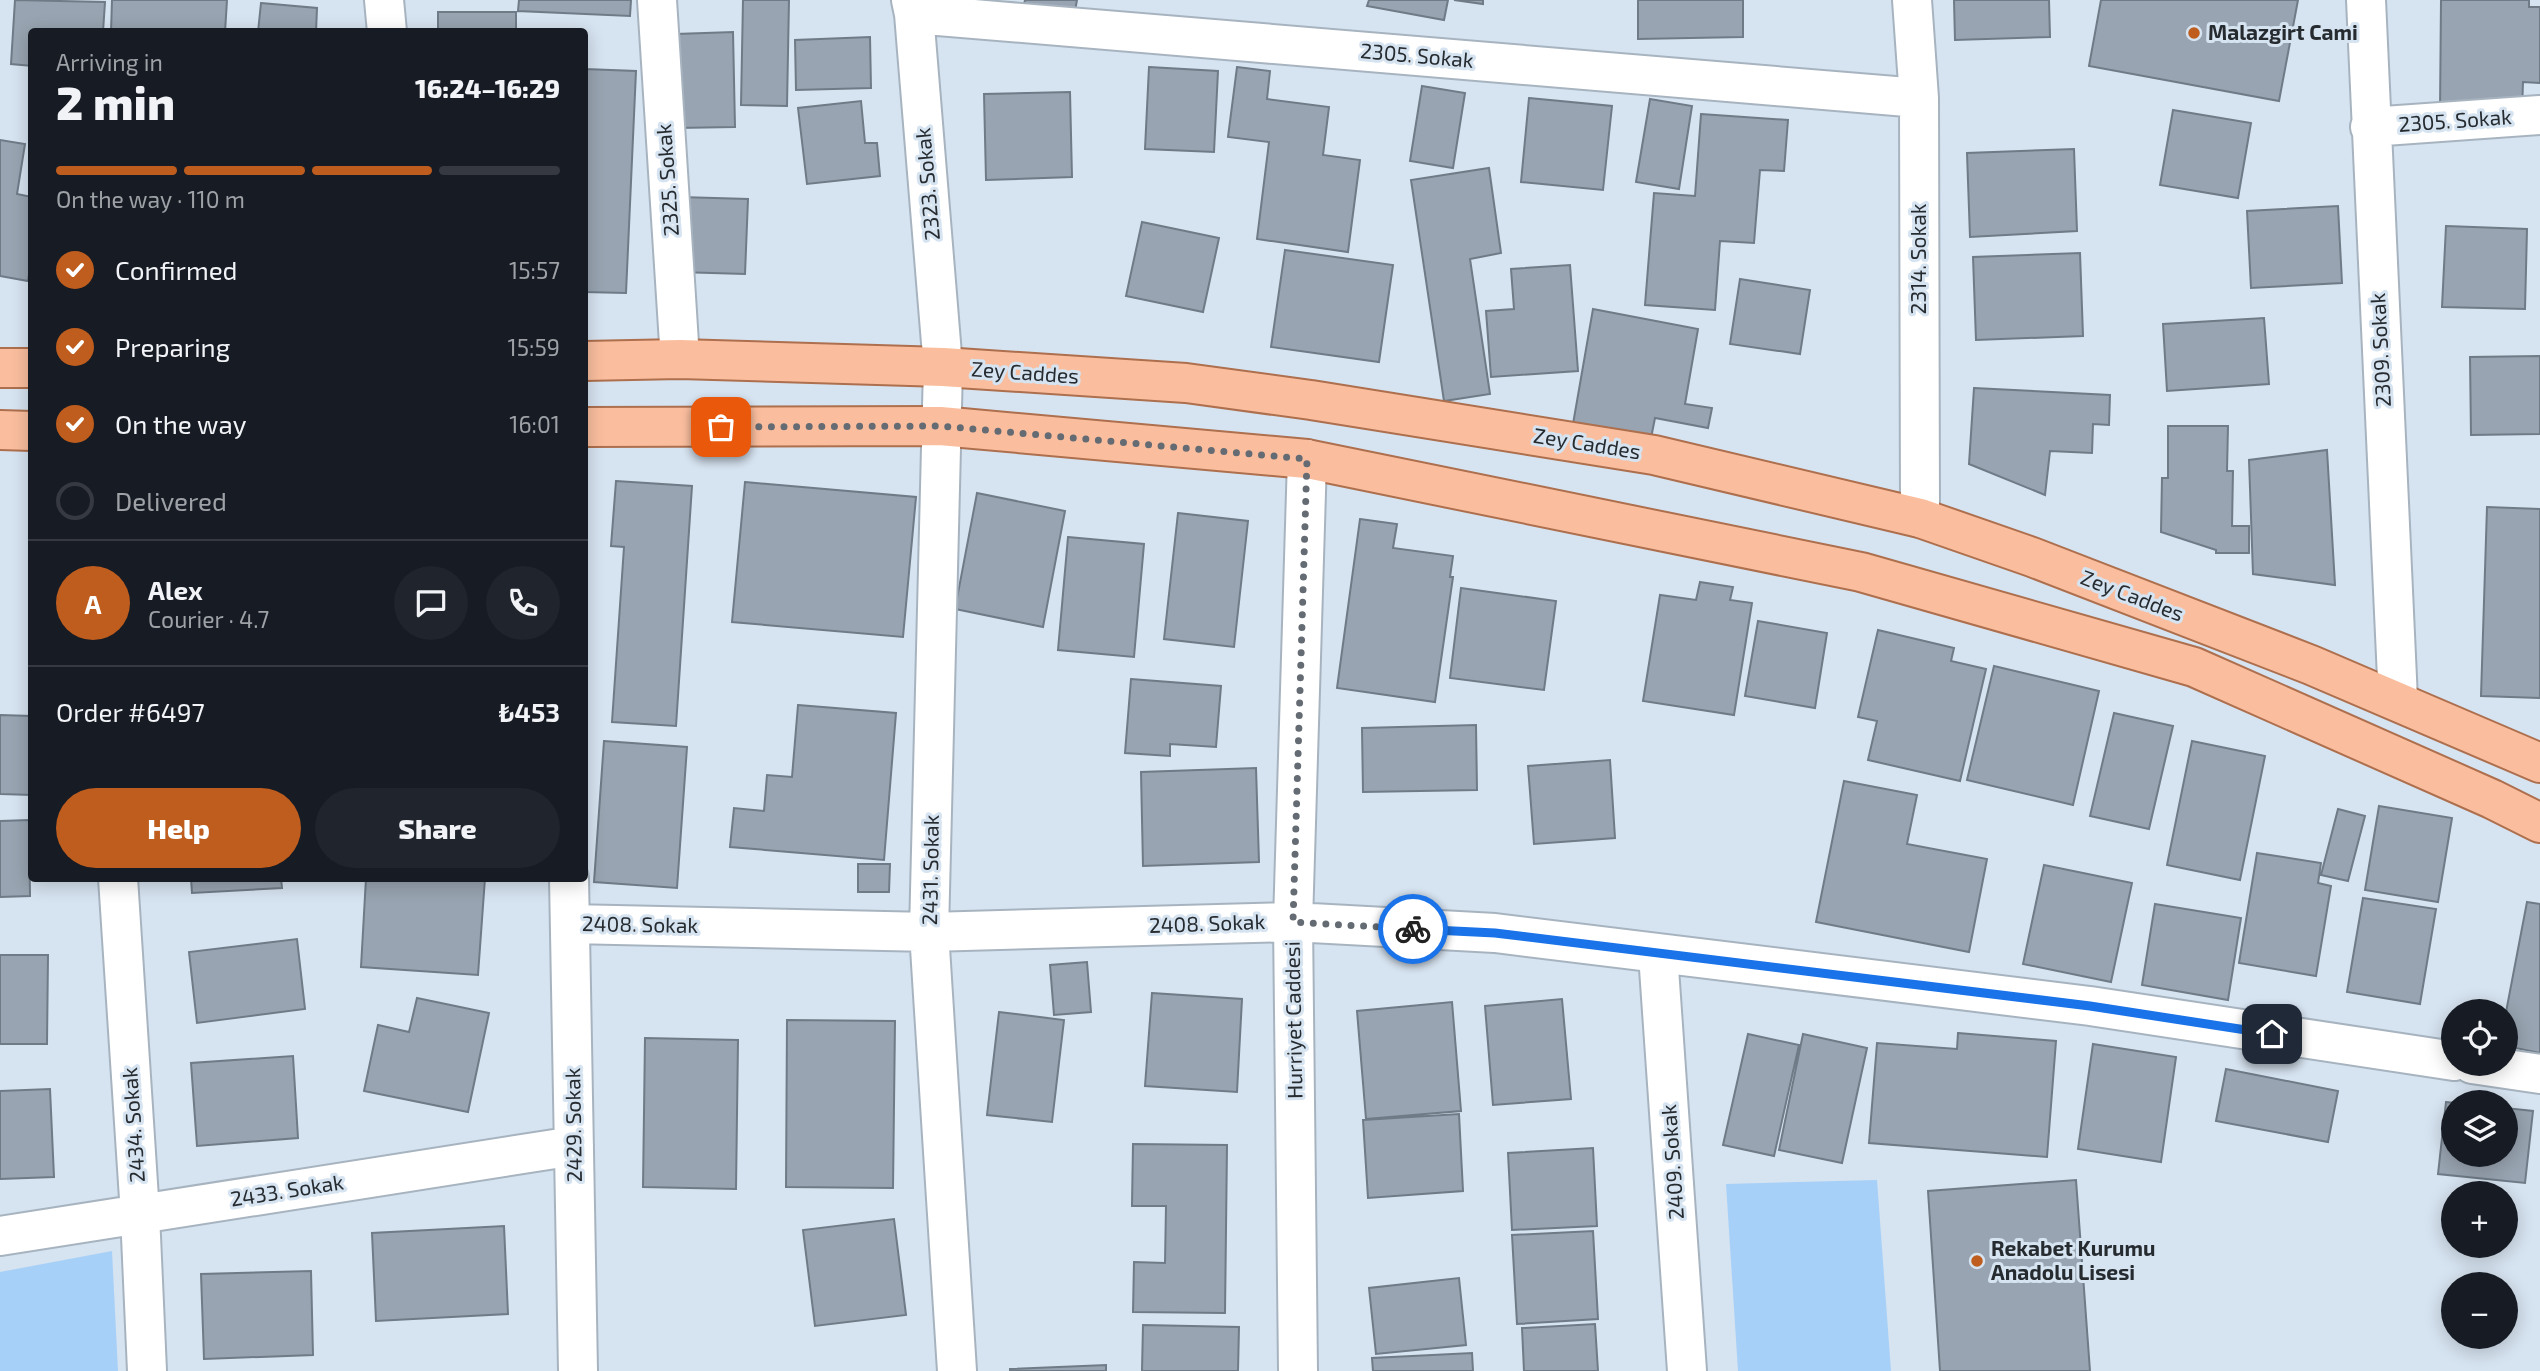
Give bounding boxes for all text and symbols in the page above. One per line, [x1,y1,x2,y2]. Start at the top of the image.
place label: Malazgirt Cami [2208,19,2358,44]
marker: Malazgirt Cami [2186,25,2202,41]
street label: 2305. Sokak [1359,37,1475,72]
text: Arriving in [56,48,163,76]
text: 16:24–16:29 [415,72,560,103]
text: 2 min [56,74,175,129]
street label: 2305. Sokak [2397,103,2513,136]
street label: 2325. Sokak [650,123,683,237]
street label: 2323. Sokak [909,126,944,242]
text: On the way · 110 m [56,185,245,213]
street label: 2314. Sokak [1905,203,1930,314]
icon: check [56,251,94,289]
text: Confirmed [115,254,238,285]
text: 15:57 [509,256,560,284]
street label: 2309. Sokak [2364,292,2395,408]
icon: check [56,328,94,366]
text: Preparing [115,331,230,362]
text: 15:59 [508,333,560,361]
street label: Zey Caddes [970,355,1080,388]
pin [691,397,751,457]
icon: check [56,405,94,443]
text: On the way [115,408,246,439]
icon: bag [702,408,740,446]
text: 16:01 [509,410,560,438]
street label: Zey Caddes [1532,422,1643,463]
text: Delivered [115,485,227,516]
street label: Zey Caddes [2078,564,2187,626]
button: chat [394,566,468,640]
button: phone [486,566,560,640]
text: Alex [148,574,203,605]
text: A [85,588,101,619]
text: Courier · 4.7 [148,605,269,633]
text: Order #6497 [56,696,205,727]
text: ₺453 [499,696,560,727]
button: Help [56,788,301,868]
button: Share [315,788,560,868]
street label: 2431. Sokak [916,814,943,926]
courier [1378,894,1448,964]
street label: 2408. Sokak [1148,908,1266,937]
street label: 2408. Sokak [582,910,699,937]
icon: bike [1394,910,1432,948]
street label: Hurriyet Caddesi [1279,941,1306,1099]
map controls [2441,999,2518,1349]
button: locate [2441,999,2518,1076]
pin [2242,1004,2302,1064]
icon: home [2253,1015,2291,1053]
street label: 2434. Sokak [116,1066,149,1184]
street label: 2429. Sokak [559,1067,586,1183]
button: layers [2441,1090,2518,1167]
street label: 2409. Sokak [1655,1103,1688,1221]
street label: 2433. Sokak [228,1168,345,1211]
button: + [2441,1181,2518,1258]
place label: Rekabet Kurumu Anadolu Lisesi [1991,1235,2156,1284]
marker: Rekabet Kurumu Anadolu Lisesi [1969,1253,1985,1269]
button: − [2441,1272,2518,1349]

